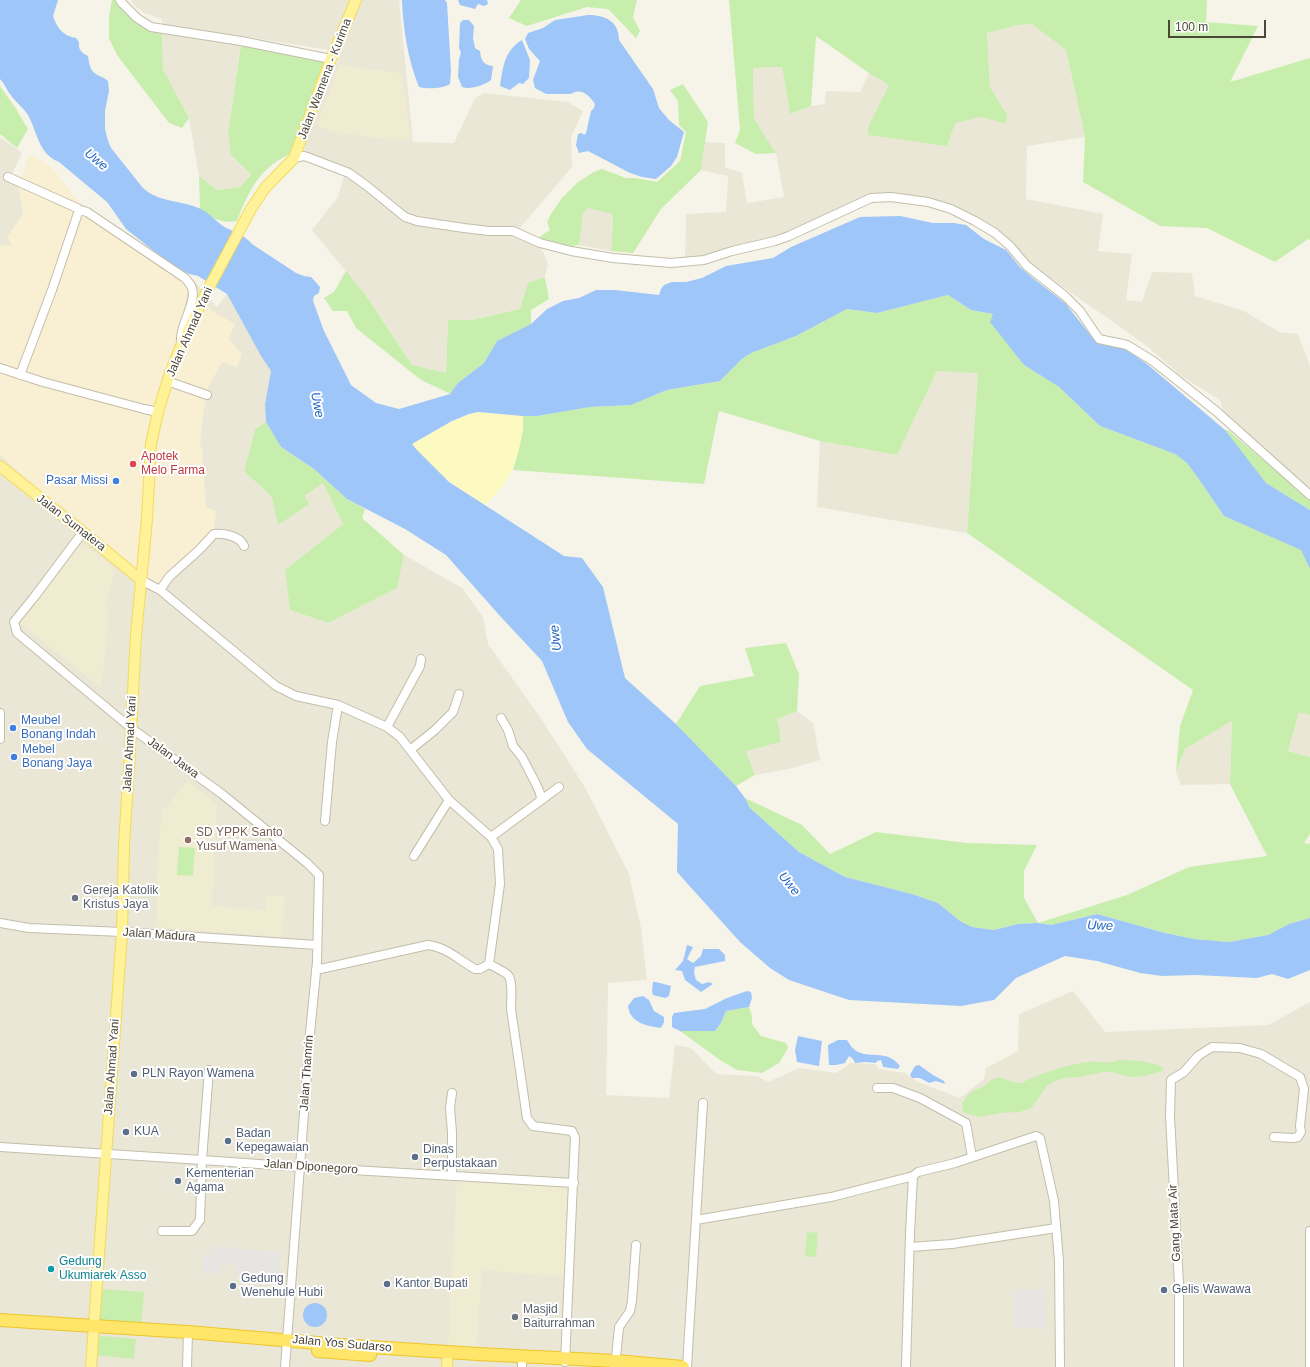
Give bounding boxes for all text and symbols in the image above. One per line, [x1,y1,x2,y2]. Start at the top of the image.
scale bar [1170,12,1268,38]
street label: Jalan Wamena - Kurima [295,17,355,141]
text: 100 m [1175,20,1208,34]
water label: Uwe [81,146,111,174]
street label: Jalan Ahmad Yani [164,285,216,379]
water label: Uwe [307,391,327,419]
place label: Apotek Melo Farma [141,450,205,478]
marker: Apotek Melo Farma [128,459,138,469]
place label: Pasar Missi [46,474,108,488]
marker: Pasar Missi [111,476,121,486]
street label: Jalan Sumatera [33,491,109,555]
water label: Uwe [547,624,565,652]
street label: Jalan Ahmad Yani [120,695,140,793]
place label: Meubel Bonang Indah [21,714,96,742]
marker: Meubel Bonang Indah [8,723,18,733]
street label: Jalan Jawa [144,735,202,781]
place label: Mebel Bonang Jaya [22,743,92,771]
marker: Mebel Bonang Jaya [9,752,19,762]
place label: SD YPPK Santo Yusuf Wamena [196,826,283,854]
marker: SD YPPK Santo Yusuf Wamena [183,835,193,845]
water label: Uwe [775,869,803,899]
place label: Gereja Katolik Kristus Jaya [83,884,158,912]
marker: Gereja Katolik Kristus Jaya [70,893,80,903]
water label: Uwe [1087,918,1113,934]
street label: Jalan Madura [122,925,196,945]
street label: Jalan Ahmad Yani [101,1018,123,1116]
street label: Jalan Thamrin [297,1035,317,1111]
place label: PLN Rayon Wamena [142,1067,254,1081]
marker: PLN Rayon Wamena [129,1069,139,1079]
place label: KUA [134,1125,159,1139]
marker: KUA [121,1127,131,1137]
place label: Badan Kepegawaian [236,1127,309,1155]
marker: Badan Kepegawaian [223,1136,233,1146]
place label: Dinas Perpustakaan [423,1143,497,1171]
marker: Dinas Perpustakaan [410,1152,420,1162]
street label: Jalan Diponegoro [264,1157,358,1177]
place label: Kementerian Agama [186,1167,254,1195]
marker: Kementerian Agama [173,1176,183,1186]
street label: Gang Mata Air [1166,1184,1184,1262]
place label: Gedung Ukumiarek Asso [59,1255,146,1283]
marker: Gedung Ukumiarek Asso [46,1264,56,1274]
place label: Gedung Wenehule Hubi [241,1272,323,1300]
place label: Kantor Bupati [395,1277,468,1291]
marker: Kantor Bupati [382,1279,392,1289]
marker: Gedung Wenehule Hubi [228,1281,238,1291]
place label: Gelis Wawawa [1172,1283,1251,1297]
marker: Gelis Wawawa [1159,1285,1169,1295]
place label: Masjid Baiturrahman [523,1303,595,1331]
marker: Masjid Baiturrahman [510,1312,520,1322]
street label: Jalan Yos Sudarso [292,1332,392,1356]

